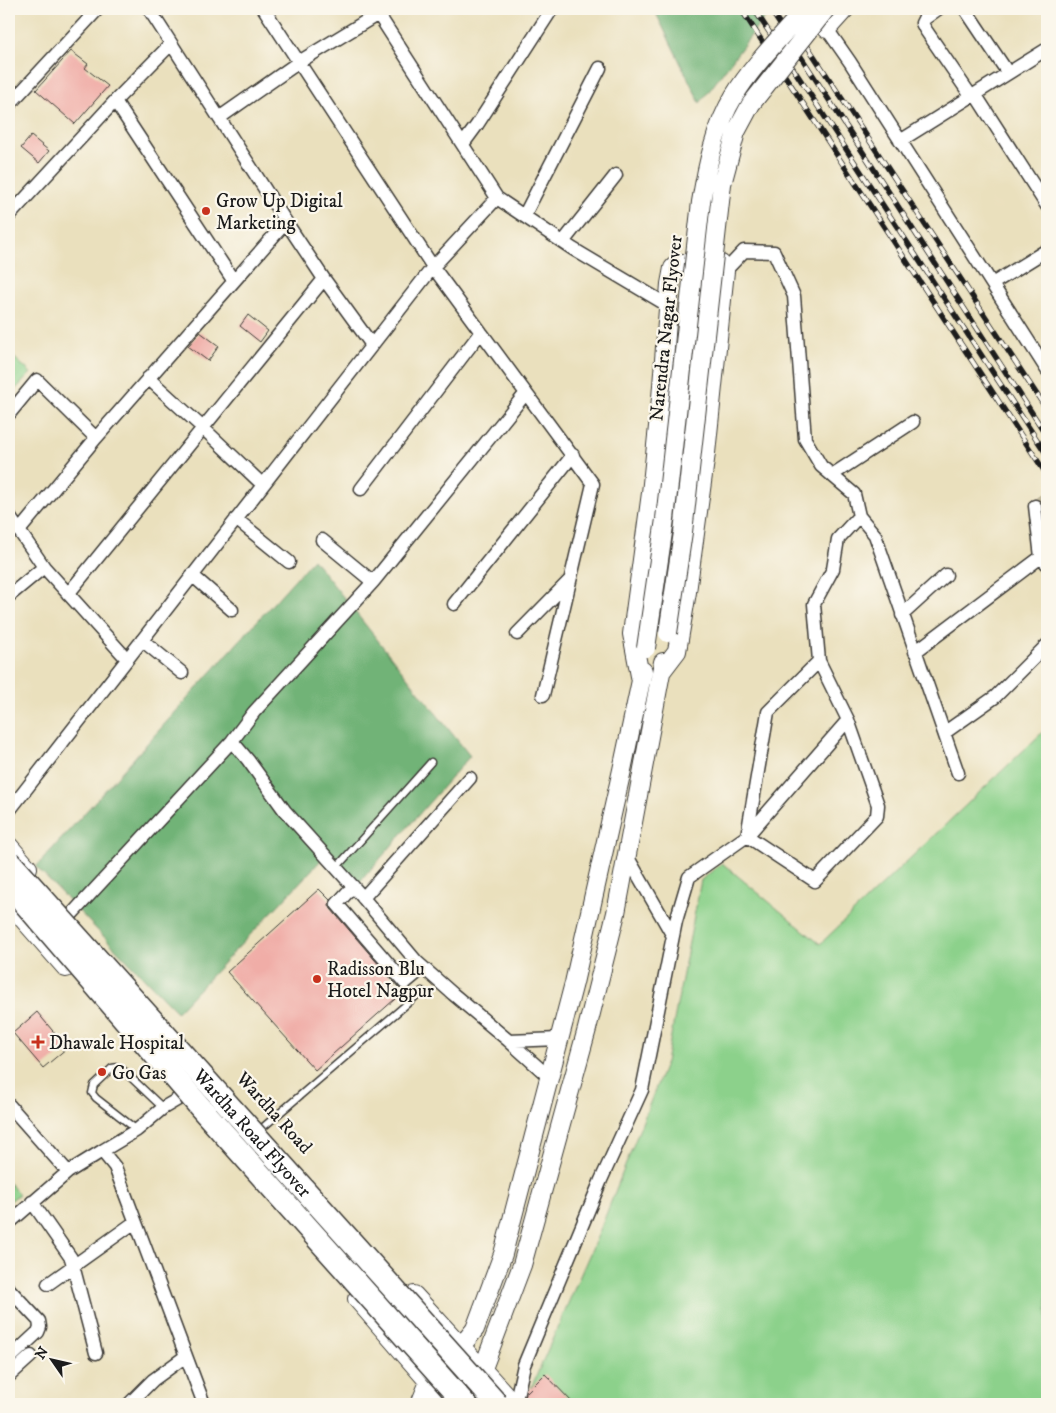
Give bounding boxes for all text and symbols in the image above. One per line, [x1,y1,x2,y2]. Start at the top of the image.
place label: Grow Up Digital Marketing [216,190,343,235]
marker: Grow Up Digital Marketing [200,205,212,217]
street label: Narendra Nagar Flyover [645,234,688,422]
place label: Radisson Blu Hotel Nagpur [327,958,434,1003]
marker: Radisson Blu Hotel Nagpur [311,973,323,985]
place label: Dhawale Hospital [49,1032,185,1055]
marker: Dhawale Hospital [31,1035,45,1049]
place label: Go Gas [112,1062,166,1085]
street label: Wardha Road Flyover [187,1064,316,1203]
marker: Go Gas [96,1066,108,1078]
street label: Wardha Road [230,1067,317,1159]
north arrow [28,1336,78,1386]
text: N [31,1343,53,1363]

